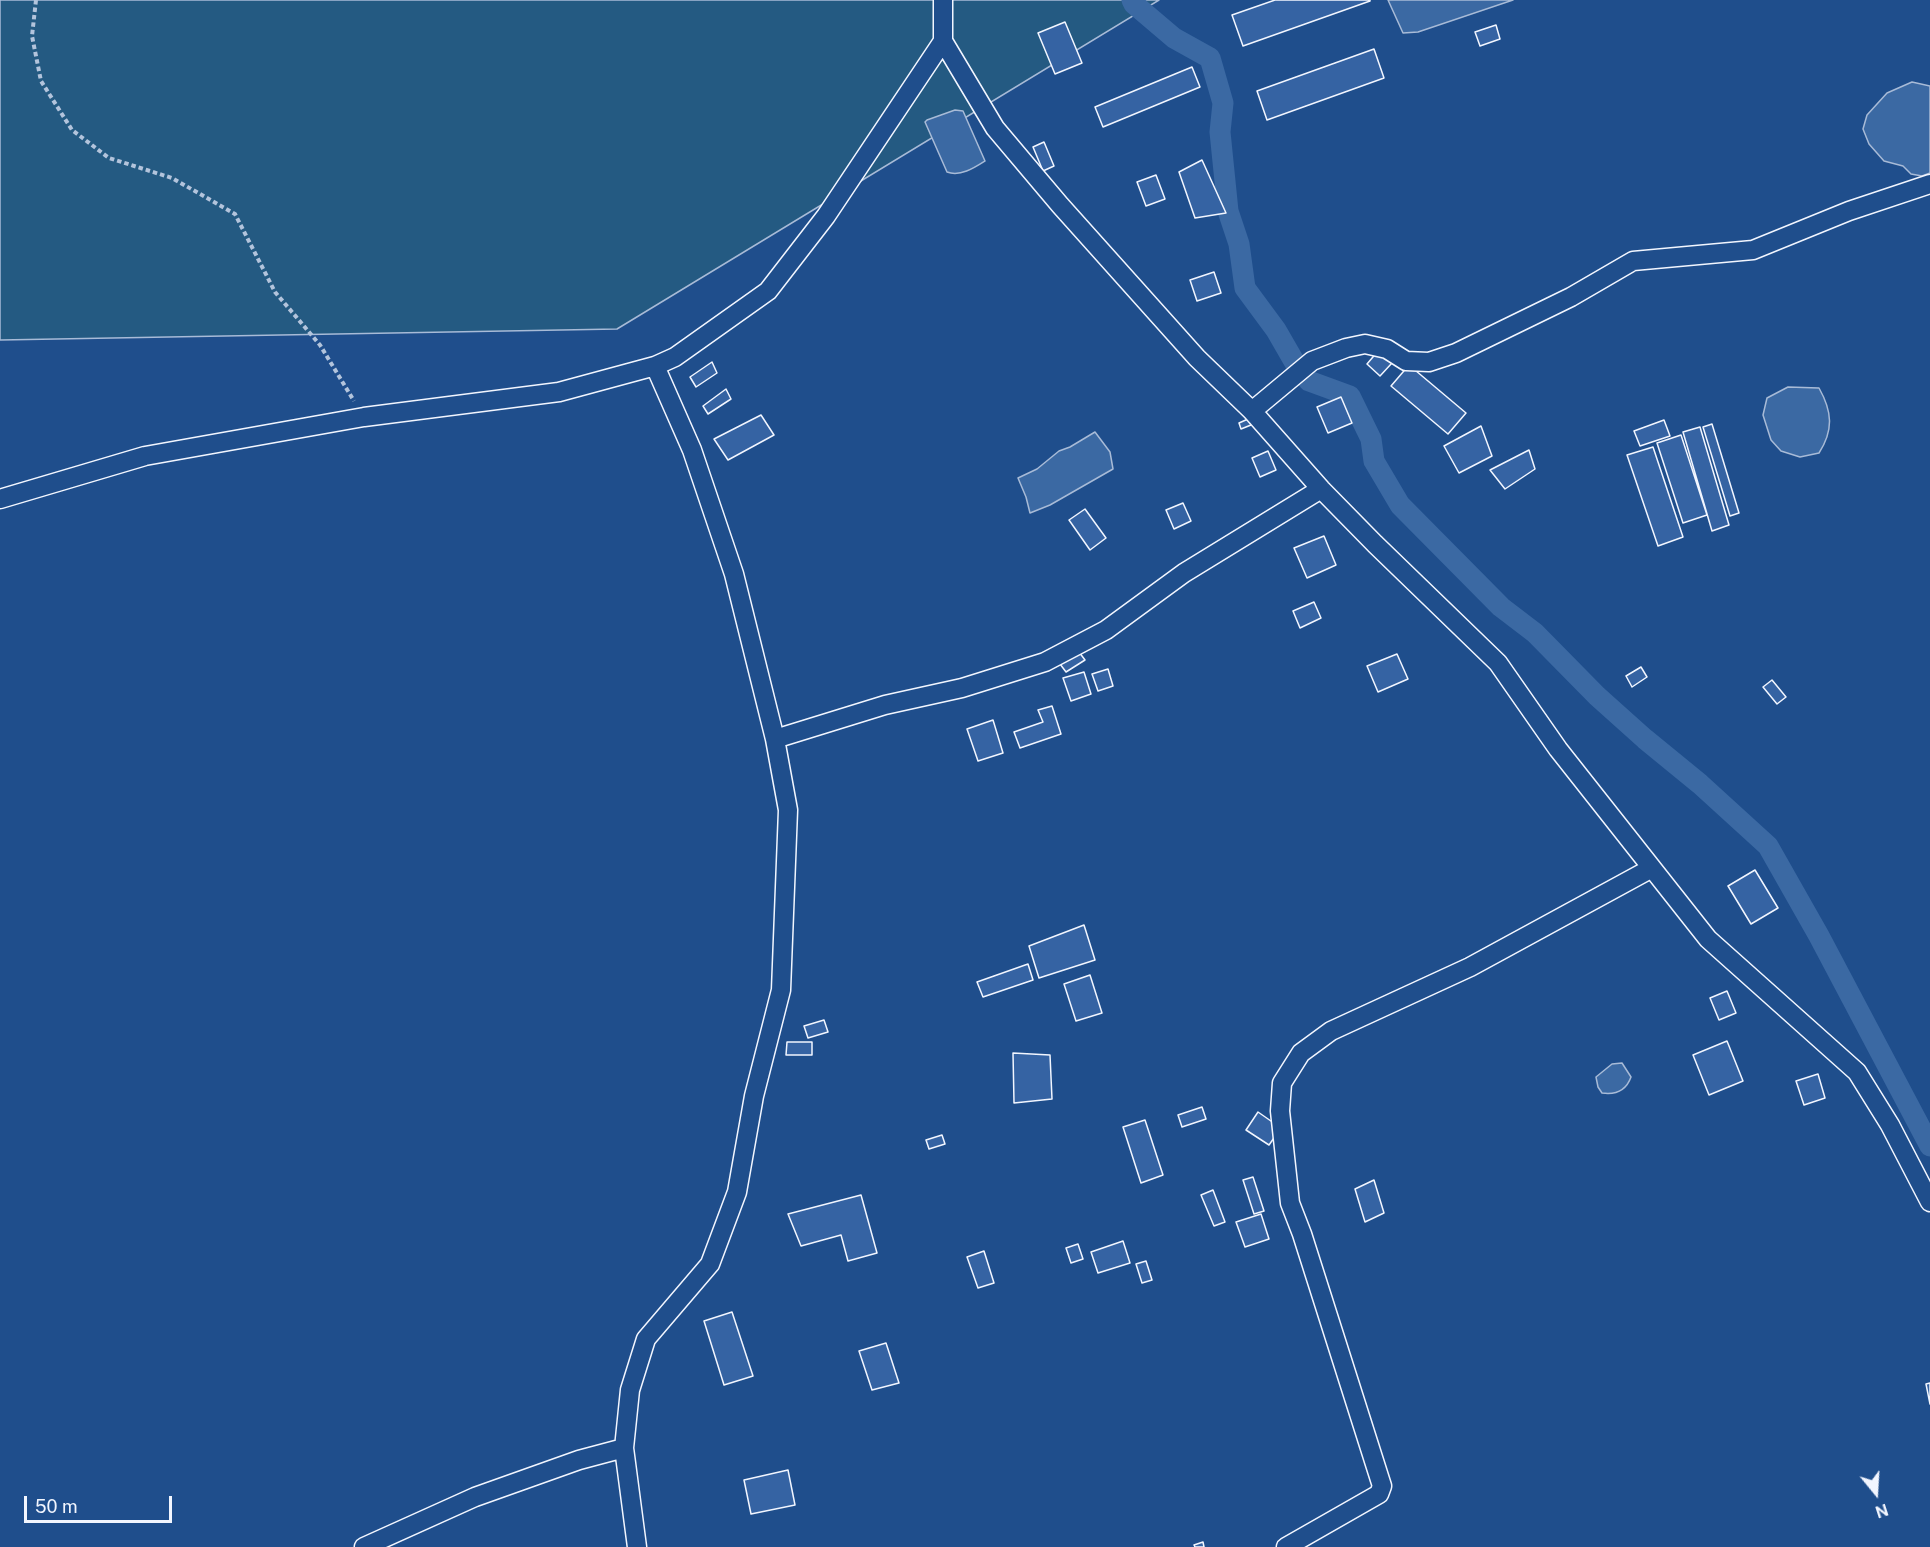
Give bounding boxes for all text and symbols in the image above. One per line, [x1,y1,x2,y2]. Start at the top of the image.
north arrow [1846,1463,1906,1523]
scale bar [27,1484,176,1522]
text: 50 m [35,1496,78,1517]
text: N [1873,1500,1891,1522]

